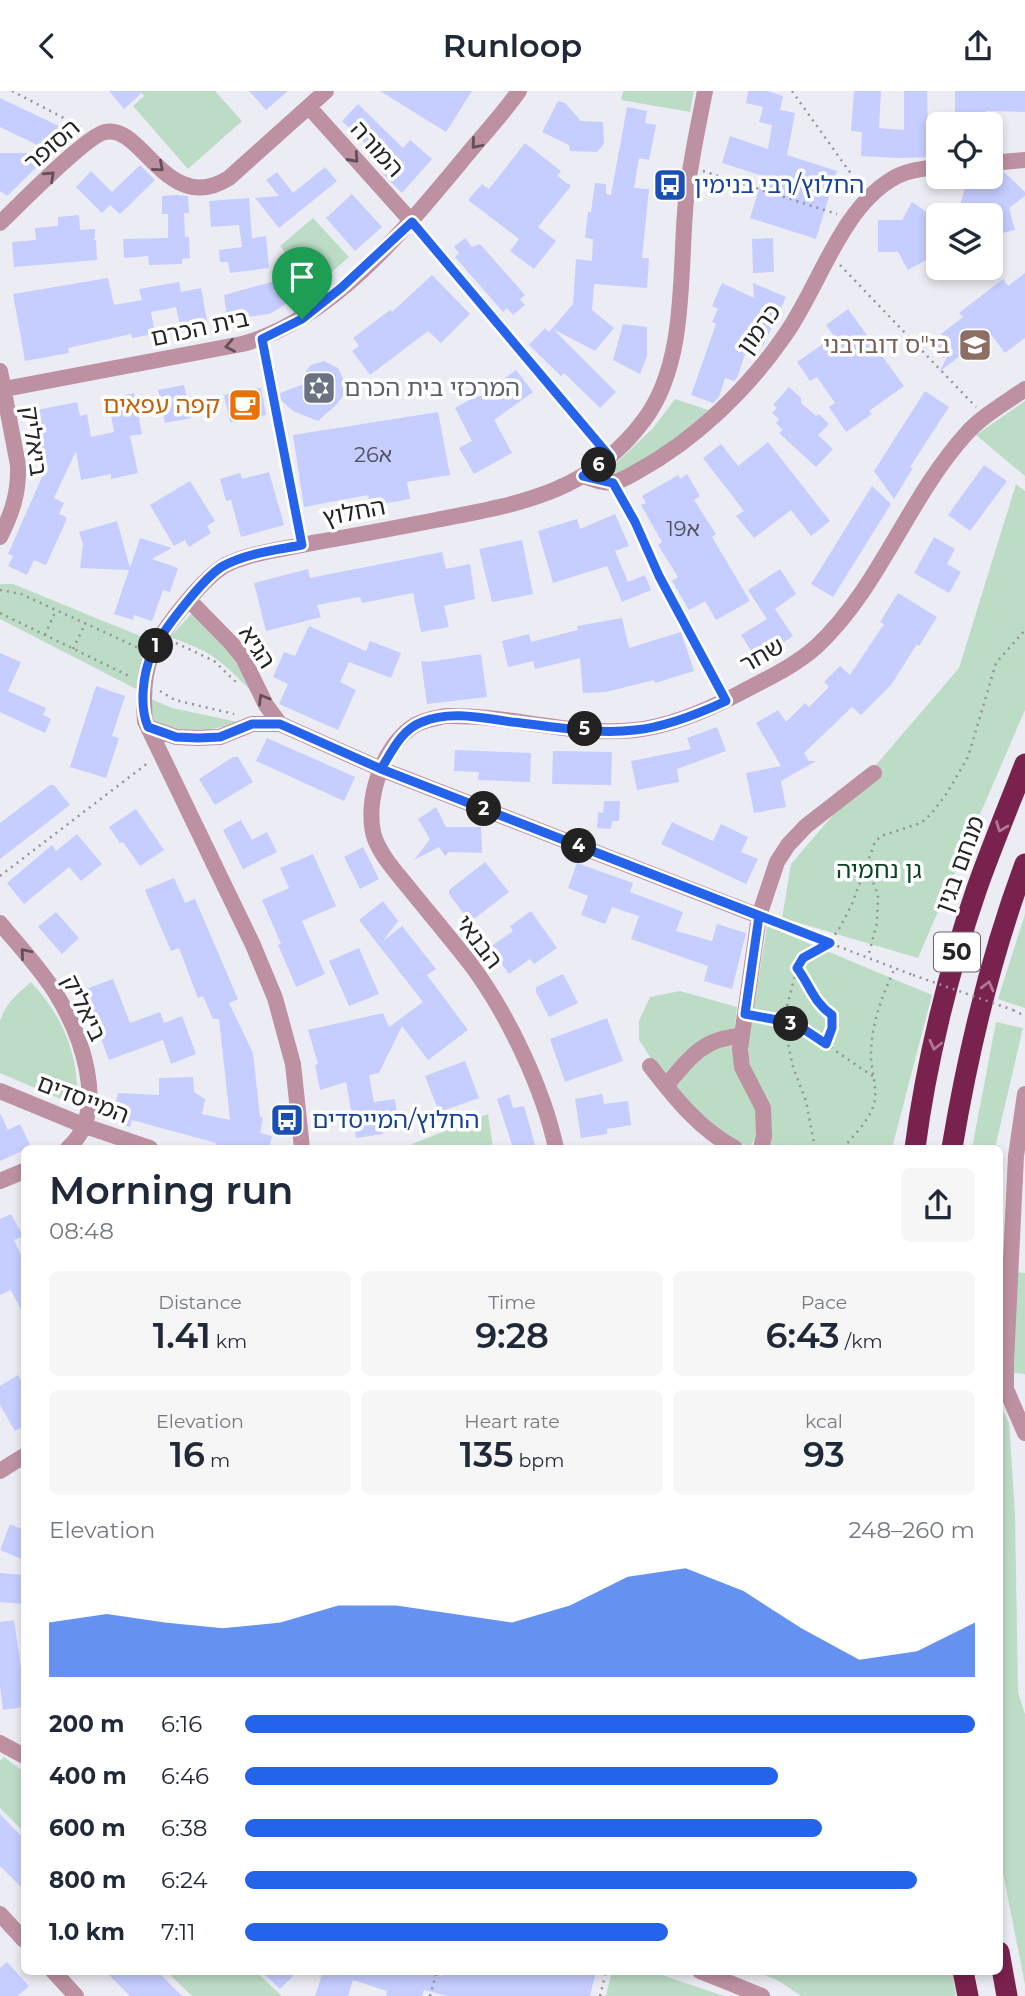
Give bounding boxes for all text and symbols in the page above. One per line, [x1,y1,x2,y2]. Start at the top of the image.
text: Runloop [443,26,582,65]
icon: back [28,27,66,65]
icon: share [959,27,997,65]
map controls [926,112,1003,280]
button: locate [926,112,1003,189]
street label: הסופר [18,113,85,177]
street label: המורה [345,115,410,183]
one-way arrow [472,135,484,148]
one-way arrow [346,149,358,162]
one-way arrow [151,159,164,171]
bus stop icon: החלוץ/רבי בנימין [651,166,689,204]
place label: החלוץ/רבי בנימין [694,170,864,199]
one-way arrow [42,172,55,185]
button: layers [926,203,1003,280]
pin [272,247,332,319]
icon: arrive [283,258,321,296]
street label: כרמון [730,298,787,360]
street label: בית הכרם [148,303,252,352]
school or university icon: בי"ס דובדבני [956,326,994,364]
place label: בי"ס דובדבני [823,330,950,359]
one-way arrow [224,338,236,353]
synagogue icon: המרכזי בית הכרם [300,369,338,407]
place label: המרכזי בית הכרם [344,373,520,402]
cafe icon: קפה עפאים [226,386,264,424]
place label: קפה עפאים [103,390,220,419]
street label: ביאליק [15,404,54,478]
house number: 26א [354,442,392,467]
pin: 6 [582,447,616,483]
text: 6 [592,453,605,476]
street label: החלוץ [320,491,388,532]
house number: 19א [666,516,700,541]
street label: הגיא [233,620,282,674]
pin: 1 [138,629,174,663]
street label: שחר [735,631,789,679]
text: 1 [152,634,159,657]
one-way arrow [258,694,271,707]
pin: 5 [568,711,602,747]
text: 5 [579,717,590,740]
pin: 2 [466,791,502,827]
text: 2 [478,797,489,820]
street label: מנחם בגין [929,812,990,916]
one-way arrow [995,821,1009,833]
pin: 4 [562,829,596,863]
text: 4 [572,834,585,857]
park label: גן נחמיה [836,855,922,884]
street label: הבנאי [450,909,509,974]
road number: 50 [934,933,980,971]
one-way arrow [20,948,33,960]
street label: ביאליק [56,970,113,1046]
one-way arrow [980,980,994,992]
pin: 3 [774,1007,808,1041]
text: 3 [785,1012,796,1035]
one-way arrow [929,1039,943,1051]
street label: המייסדים [33,1068,133,1129]
bus stop icon: החלוץ/המייסדים [268,1101,306,1139]
place label: החלוץ/המייסדים [312,1105,480,1134]
text: Morning run [49,1167,293,1214]
button: share [901,1168,975,1242]
text: 08:48 [49,1217,114,1245]
text: Distance [158,1291,242,1314]
text: Time [488,1291,536,1314]
text: Pace [801,1291,847,1314]
text: 1.41 [153,1314,211,1357]
text: 9:28 [475,1314,549,1357]
text: 6:43 [765,1314,840,1357]
text: km [211,1330,247,1353]
text: /km [840,1330,883,1353]
text: Elevation [156,1410,244,1433]
text: Heart rate [464,1410,560,1433]
text: kcal [805,1410,843,1433]
text: 16 [170,1433,205,1476]
text: 135 [460,1433,513,1476]
text: 93 [803,1433,845,1476]
text: m [205,1449,230,1472]
text: bpm [513,1449,564,1472]
text: Elevation [49,1516,155,1544]
text: 248–260 m [848,1516,975,1544]
text: 200 m [49,1710,124,1738]
text: 6:16 [161,1710,202,1738]
text: 400 m [49,1762,127,1790]
text: 6:46 [161,1762,209,1790]
text: 600 m [49,1814,126,1842]
text: 6:38 [161,1814,208,1842]
text: 800 m [49,1866,126,1894]
text: 6:24 [161,1866,208,1894]
text: 1.0 km [49,1918,125,1946]
text: 7:11 [161,1918,196,1946]

